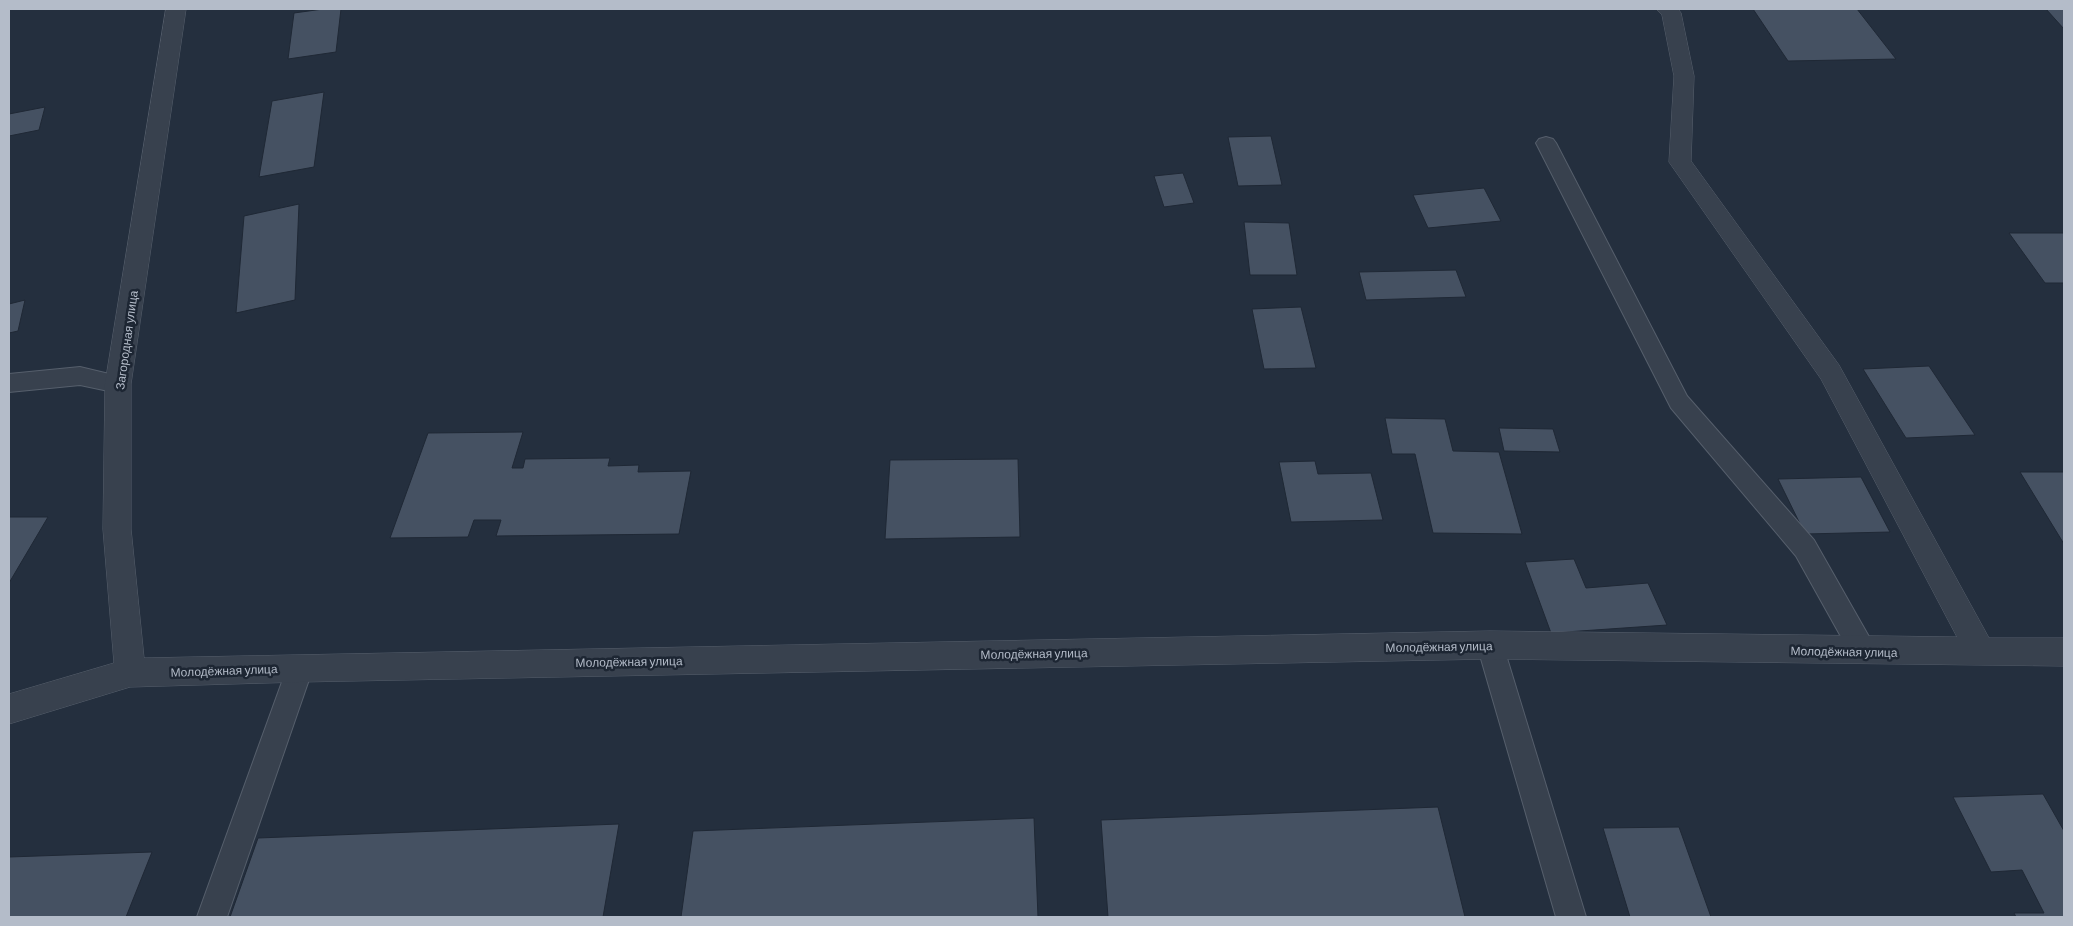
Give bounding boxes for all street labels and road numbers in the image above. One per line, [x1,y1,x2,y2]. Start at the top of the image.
street label: Загородная улица [112,289,141,391]
street label: Молодёжная улица [1385,638,1493,655]
street label: Молодёжная улица [1790,643,1898,660]
street label: Молодёжная улица [980,645,1088,662]
street label: Молодёжная улица [575,653,683,670]
street label: Молодёжная улица [170,661,278,680]

